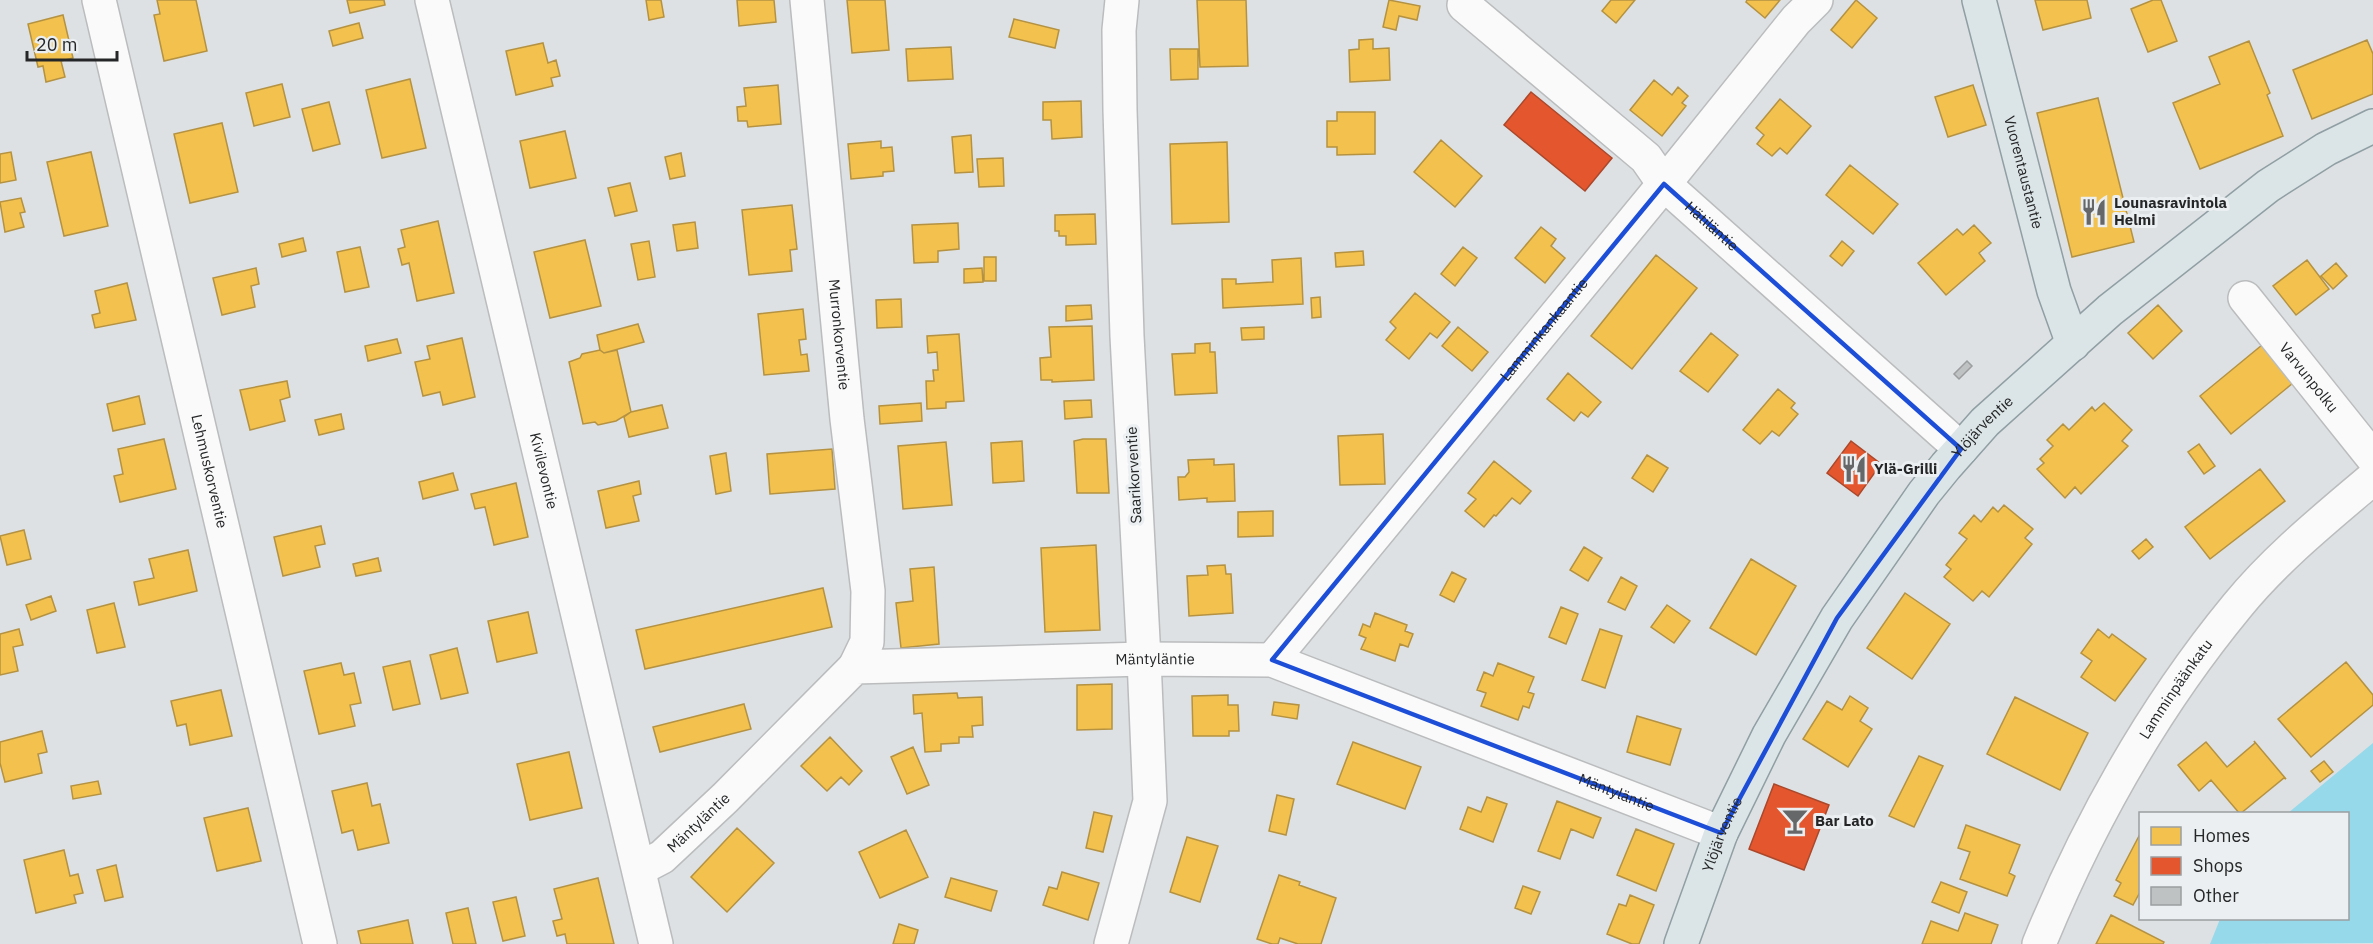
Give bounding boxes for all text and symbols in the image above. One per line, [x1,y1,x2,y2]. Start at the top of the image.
scale bar [27,24,117,62]
text: 20 m [36,33,78,56]
street label: Vuorentaustantie [2000,114,2048,231]
place label: Lounasravintola Helmi [2114,193,2227,229]
street label: Hätiläntie [1681,197,1743,255]
restaurant icon: Lounasravintola Helmi [2079,197,2109,227]
street label: Lamminkankaantie [1496,274,1592,385]
street label: Murronkorventie [825,278,854,391]
street label: Varvunpolku [2275,338,2343,416]
street label: Ylöjärventie [1947,391,2017,462]
street label: Lehmuskorventie [187,412,232,530]
street label: Saarikorventie [1121,426,1146,524]
street label: Kivilevontie [526,431,562,511]
restaurant icon: Ylä-Grilli [1839,454,1869,484]
place label: Ylä-Grilli [1874,459,1937,478]
street label: Lamminpäänkatu [2135,635,2216,742]
street label: Mäntyläntie [1115,649,1195,669]
street label: Mäntyläntie [1576,769,1657,815]
street label: Mäntyläntie [663,788,734,856]
street label: Ylöjärventie [1698,793,1746,875]
bar icon: Bar Lato [1780,806,1810,836]
place label: Bar Lato [1815,811,1874,830]
legend [2139,812,2349,920]
text: Homes [2193,824,2250,847]
text: Shops [2193,854,2243,877]
text: Other [2193,884,2239,907]

